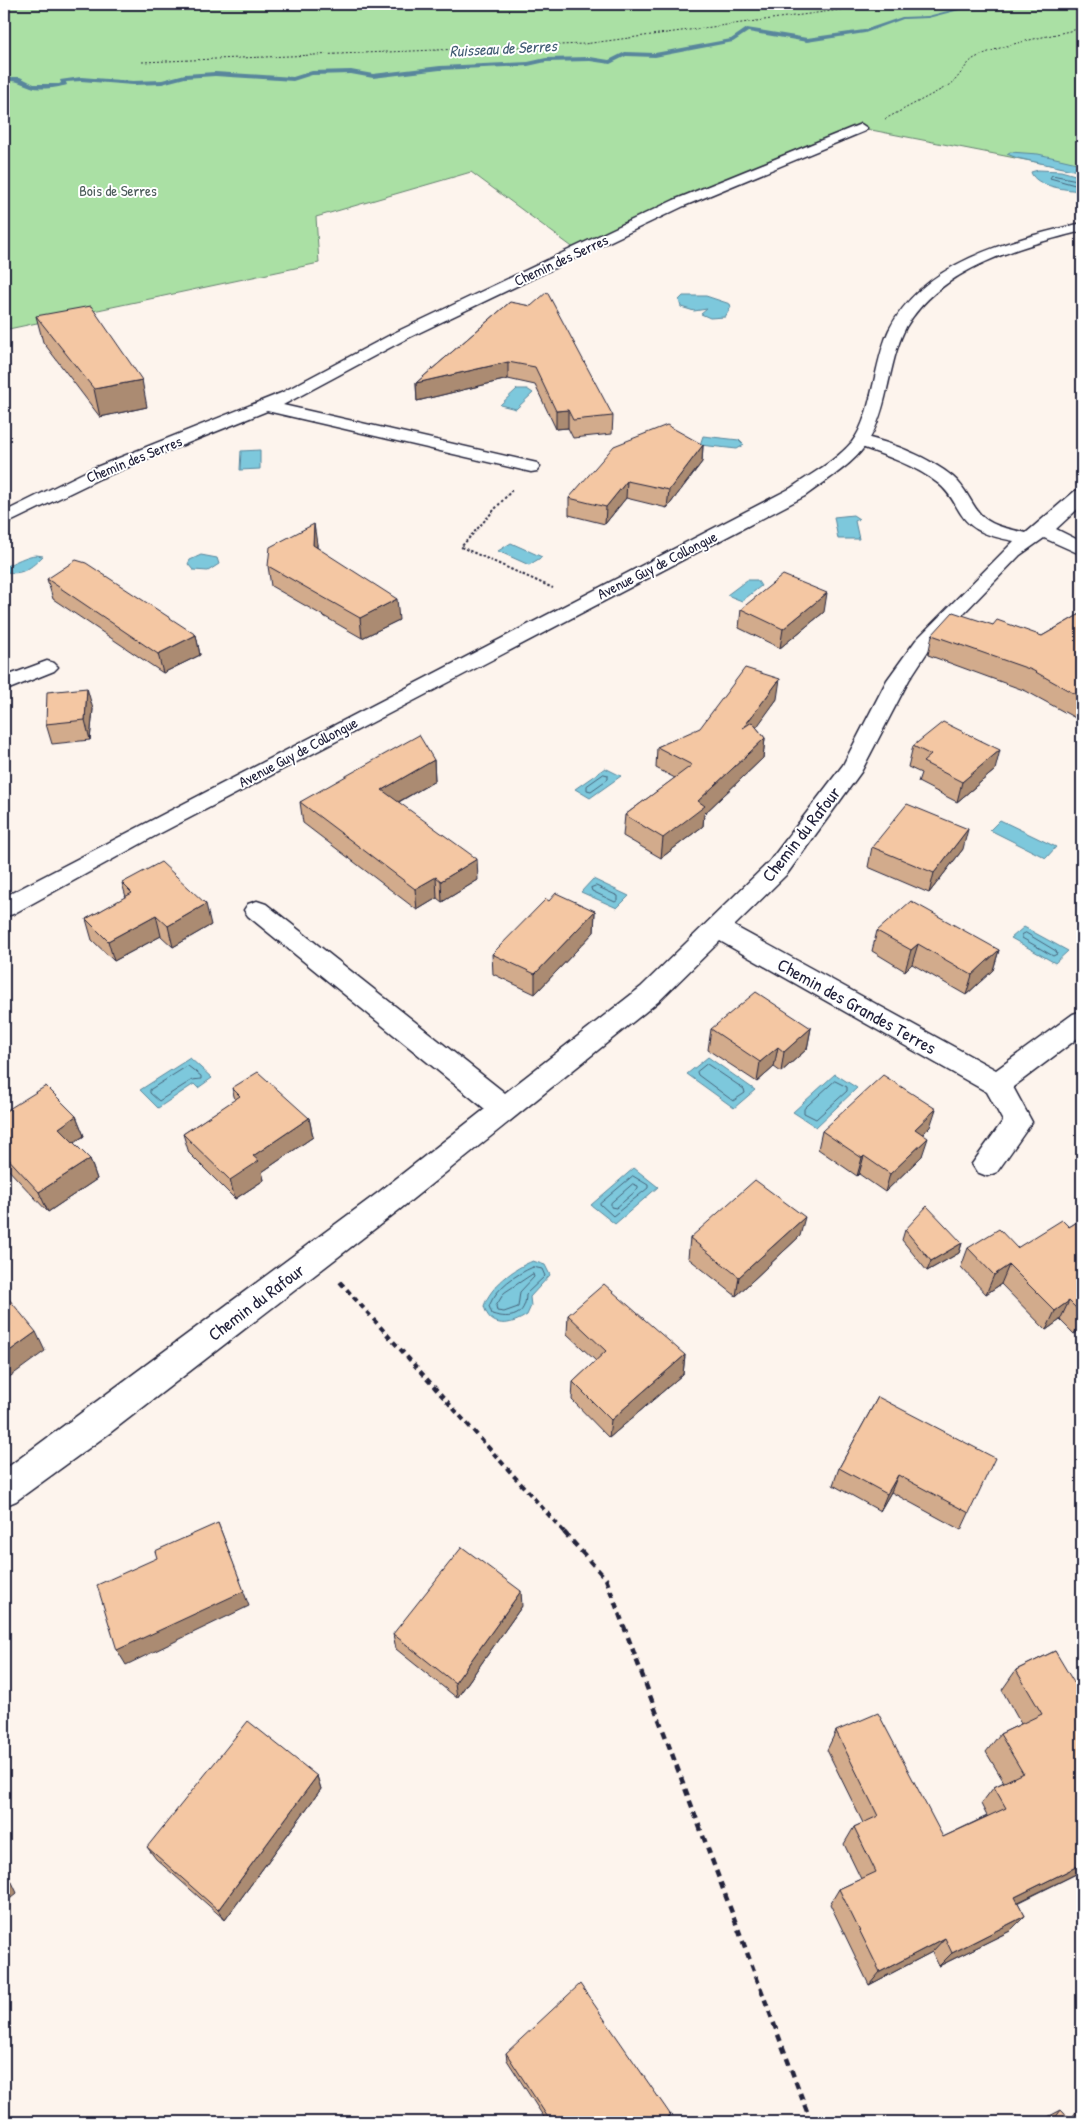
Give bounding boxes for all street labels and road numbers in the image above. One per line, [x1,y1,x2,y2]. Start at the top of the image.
street label: Chemin des Serres [511,229,612,291]
street label: Chemin des Serres [83,430,185,488]
street label: Avenue Guy de Collongue [593,526,721,604]
street label: Avenue Guy de Collongue [235,712,361,792]
street label: Chemin du Rafour [756,781,846,887]
street label: Chemin des Grandes Terres [773,952,941,1060]
street label: Chemin du Rafour [203,1258,309,1346]

